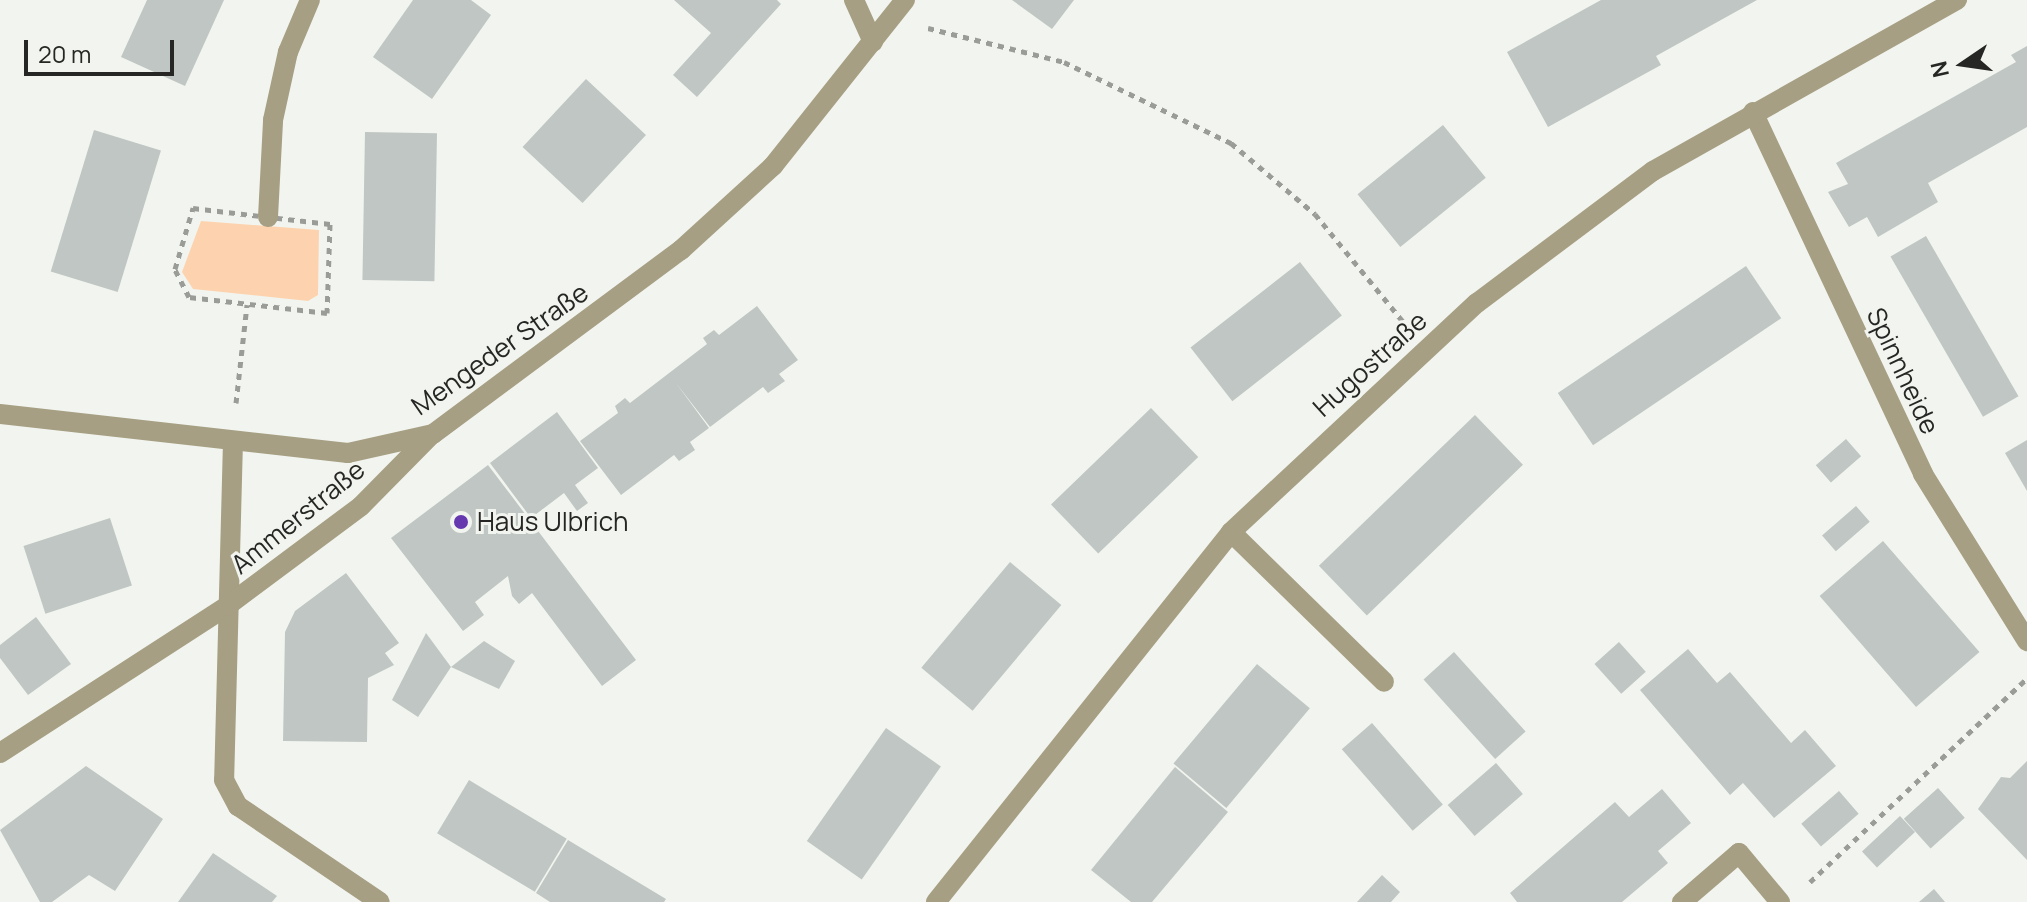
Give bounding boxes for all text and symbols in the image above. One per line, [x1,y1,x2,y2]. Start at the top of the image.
scale bar [28,24,178,74]
north arrow [1923,24,2003,104]
text: 20 m [38,37,91,70]
text: N [1923,58,1956,80]
street label: Mengeder Straße [406,276,594,422]
street label: Spinnheide [1860,303,1946,439]
street label: Hugostraße [1307,305,1433,423]
street label: Ammerstraße [225,454,371,580]
place label: Haus Ulbrich [477,506,629,538]
marker: Haus Ulbrich [452,513,470,531]

